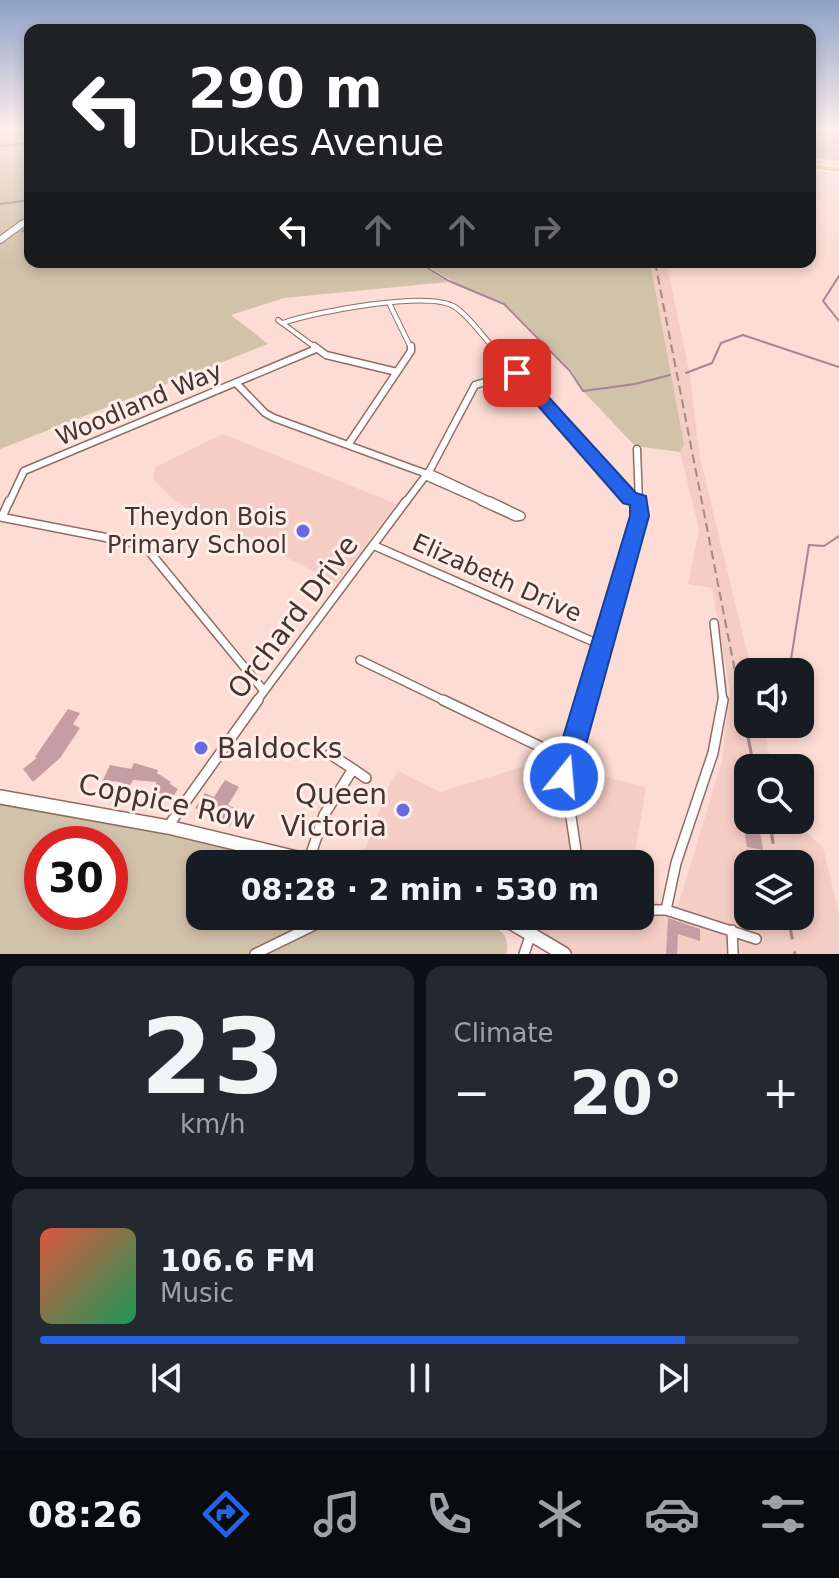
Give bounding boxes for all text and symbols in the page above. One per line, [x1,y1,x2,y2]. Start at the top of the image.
text: 290 m [188,55,383,120]
icon: left [56,56,160,160]
text: Dukes Avenue [188,122,444,163]
icon: left [272,208,316,252]
icon: ahead [356,208,400,252]
icon: ahead [440,208,484,252]
icon: right [524,208,568,252]
pin [483,339,551,407]
icon: arrive [495,351,539,395]
street label: Woodland Way [52,356,226,452]
place label: Theydon Bois Primary School [107,503,287,559]
marker: Theydon Bois Primary School [294,522,312,540]
street label: Elizabeth Drive [408,528,586,628]
street label: Orchard Drive [221,529,365,705]
map controls [734,658,814,930]
button: sound [734,658,814,738]
place label: Baldocks [217,732,342,765]
position arrow [522,735,606,819]
marker: Baldocks [192,739,210,757]
button: search [734,754,814,834]
street label: Coppice Row [76,767,258,837]
place label: Queen Victoria [281,778,387,843]
marker: Queen Victoria [394,801,412,819]
speed limit sign: 30 [24,826,128,930]
button: layers [734,850,814,930]
text: 08:28 · 2 min · 530 m [241,872,599,907]
text: 23 [140,996,285,1118]
text: Climate [454,1018,554,1048]
text: 20° [570,1058,683,1128]
text: − [454,1067,490,1118]
text: + [762,1067,799,1118]
text: km/h [180,1109,246,1139]
text: 106.6 FM [160,1243,316,1278]
text: Music [160,1278,234,1308]
icon: previous [145,1356,189,1400]
icon: pause [398,1356,442,1400]
icon: next [651,1356,695,1400]
icon: directions [198,1486,254,1542]
icon: music [309,1486,365,1542]
icon: phone [421,1486,477,1542]
icon: climate [532,1486,588,1542]
icon: car [644,1486,700,1542]
icon: filters [755,1486,811,1542]
text: 08:26 [28,1494,142,1535]

